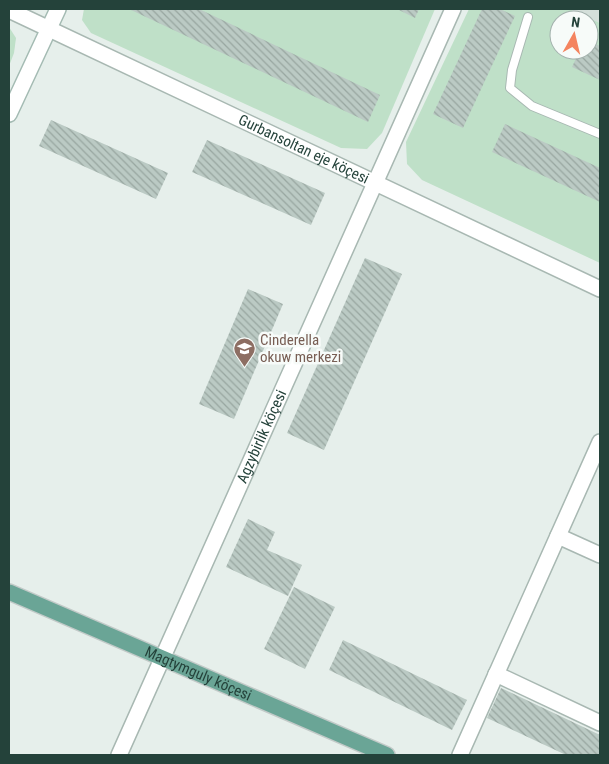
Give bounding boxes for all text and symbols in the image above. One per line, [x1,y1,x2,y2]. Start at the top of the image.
north arrow [549,10,599,60]
text: N [570,14,581,31]
street label: Gurbansoltan eje köçesi [236,111,372,188]
place label: Cinderella okuw merkezi [260,331,341,366]
school or university icon: Cinderella okuw merkezi [232,337,256,368]
street label: Agzybirlik köçesi [233,387,290,486]
street label: Magtymguly köçesi [142,643,254,704]

